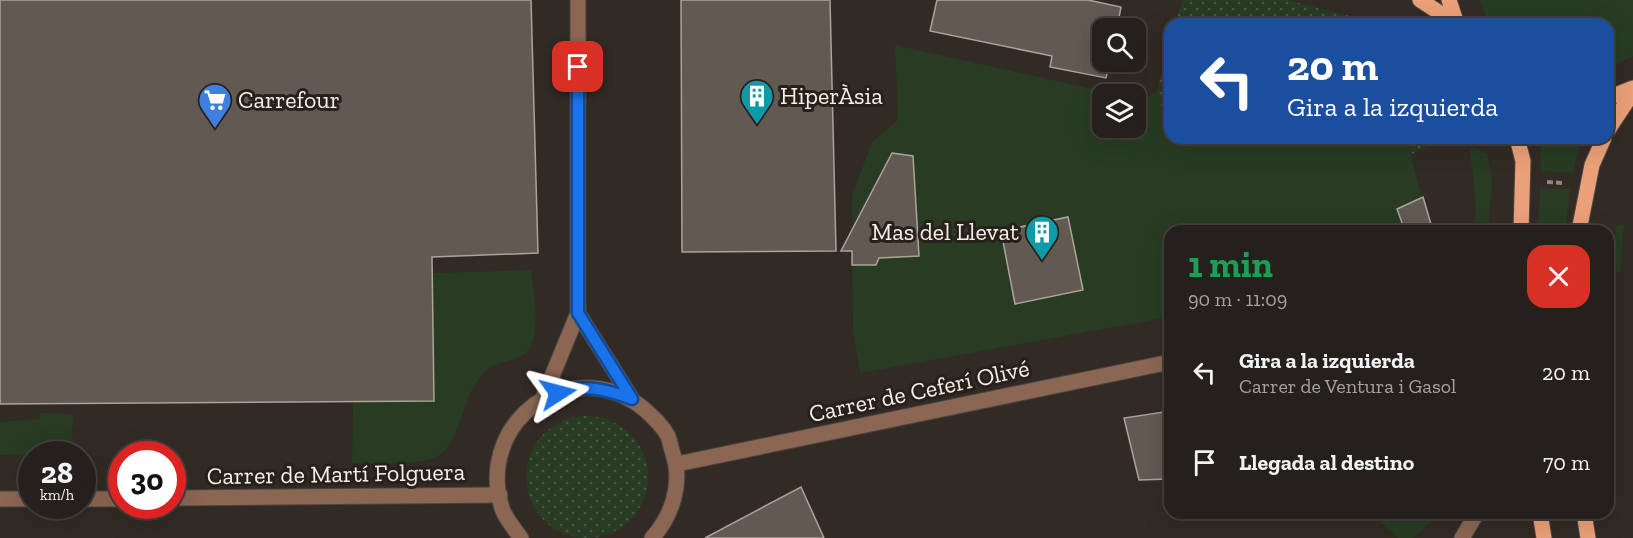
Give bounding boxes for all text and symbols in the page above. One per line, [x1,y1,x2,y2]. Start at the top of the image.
map controls [1092,18,1146,138]
button: search [1092,18,1146,72]
text: 20 m [1287,40,1378,91]
pin [552,41,603,92]
icon: left [1188,42,1266,120]
icon: arrive [561,50,594,83]
building icon: HiperÀsia [739,78,775,125]
place label: HiperÀsia [780,81,883,110]
supermarket icon: Carrefour [197,82,233,129]
button: layers [1092,84,1146,138]
place label: Carrefour [238,85,340,114]
text: Gira a la izquierda [1287,91,1498,123]
building icon: Mas del Llevat [1024,214,1060,261]
place label: Mas del Llevat [871,217,1019,246]
text: 1 min [1188,243,1273,286]
button: close [1527,245,1590,308]
text: 90 m · 11:09 [1188,287,1287,311]
text: Gira a la izquierda [1239,347,1415,374]
street label: Carrer de Ceferí Olivé [806,353,1032,428]
icon: left [1188,356,1221,389]
text: 20 m [1542,359,1590,386]
position arrow [526,361,590,425]
text: Carrer de Ventura i Gasol [1239,374,1456,398]
speed limit sign: 30 [108,441,186,519]
icon: arrive [1188,446,1221,479]
text: Llegada al destino [1239,449,1414,476]
text: 70 m [1543,449,1590,476]
text: 28 [41,455,73,491]
street label: Carrer de Martí Folguera [207,457,466,490]
text: km/h [40,486,74,504]

